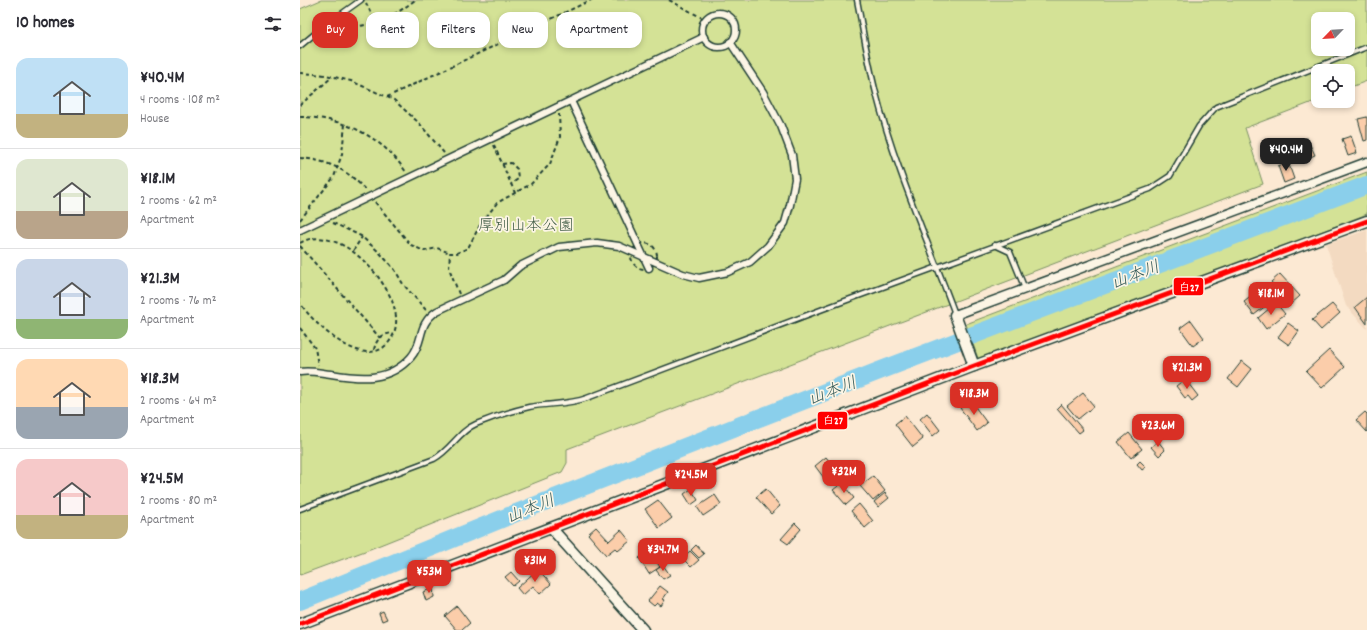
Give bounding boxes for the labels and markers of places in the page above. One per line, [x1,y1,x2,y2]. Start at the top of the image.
pin: ¥40.4M [1253,138,1319,172]
pin: ¥18.1M [1238,282,1304,316]
pin: ¥21.3M [1154,356,1220,390]
pin: ¥18.3M [941,382,1007,416]
pin: ¥23.6M [1125,414,1191,448]
pin: ¥32M [820,460,868,494]
pin: ¥24.5M [658,463,724,497]
pin: ¥34.7M [630,538,696,572]
pin: ¥31M [511,549,559,583]
pin: ¥53M [405,560,453,594]

